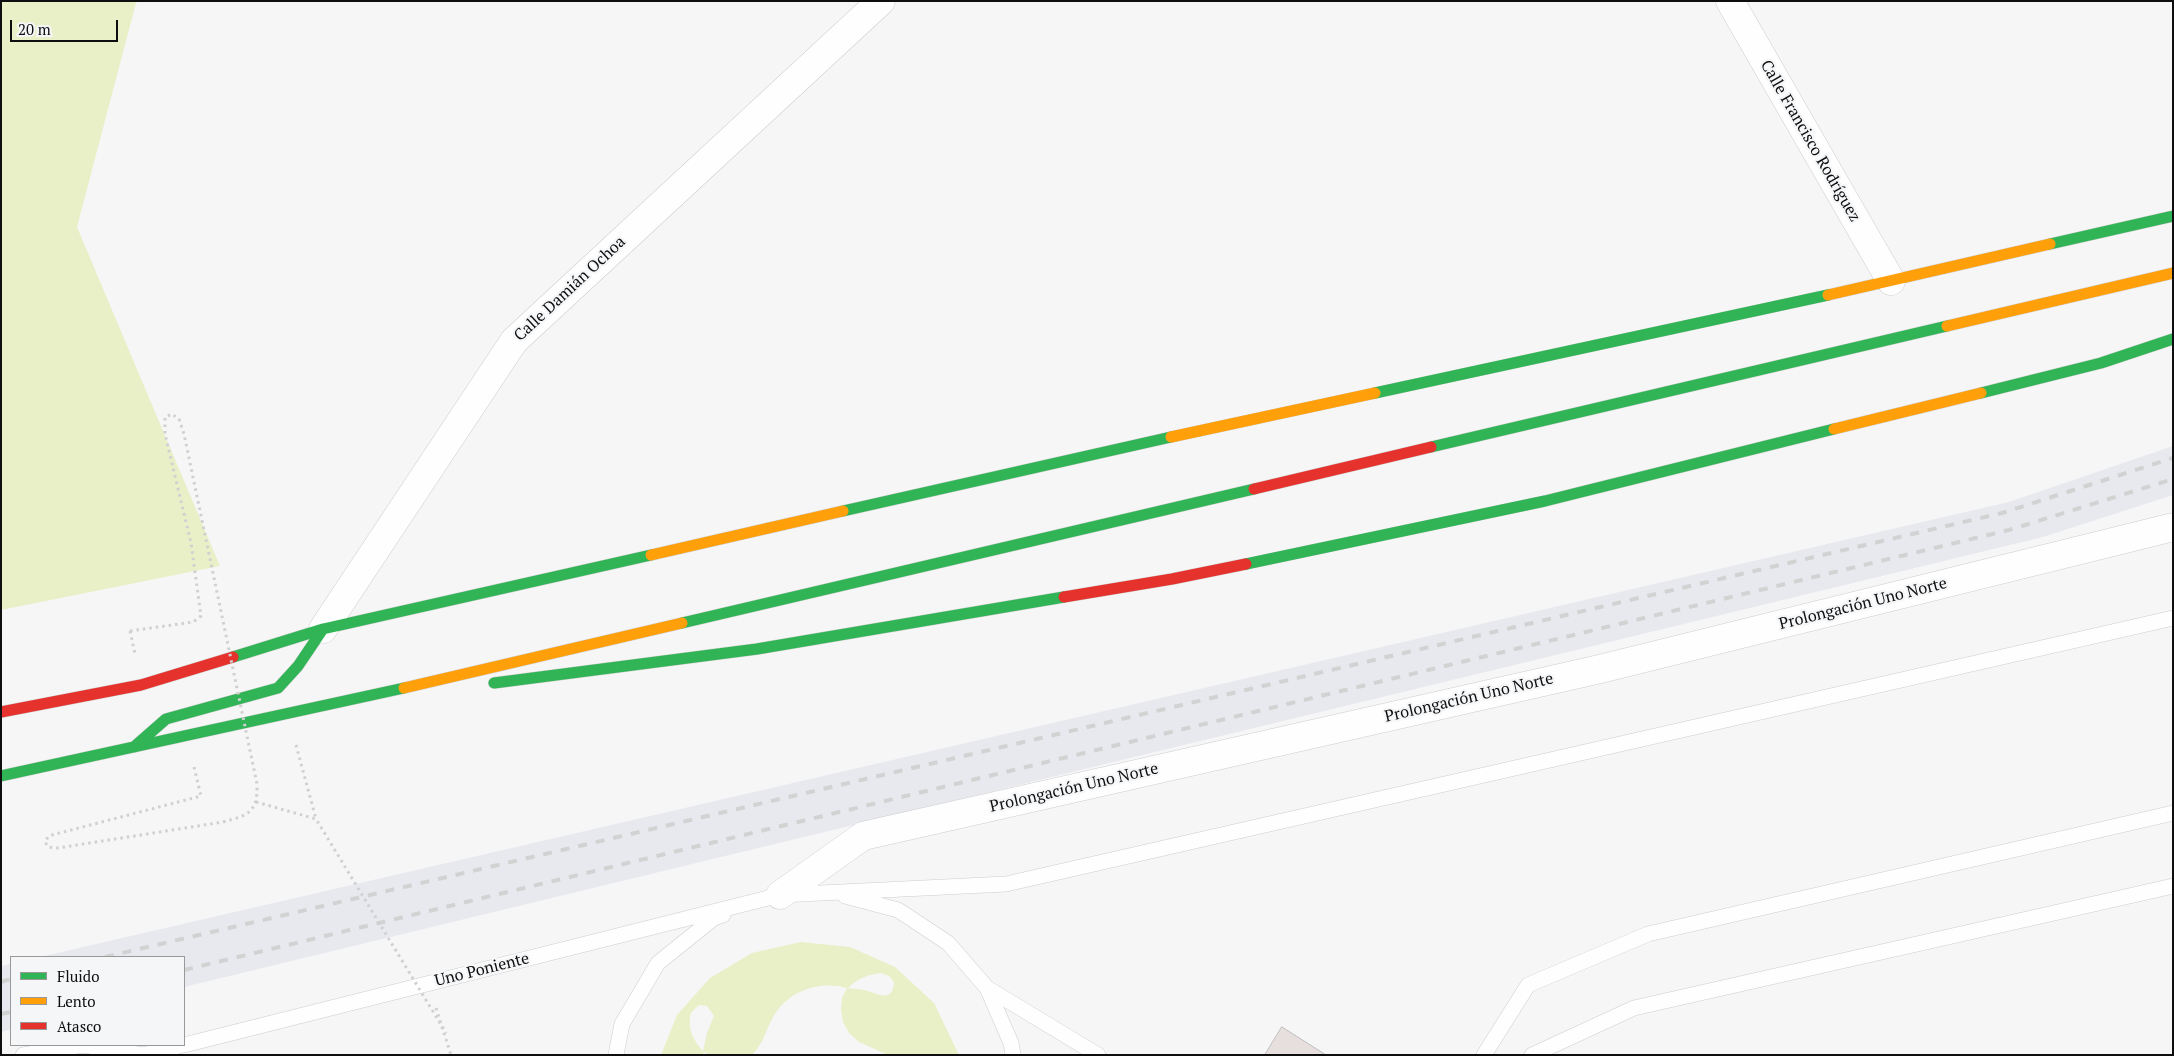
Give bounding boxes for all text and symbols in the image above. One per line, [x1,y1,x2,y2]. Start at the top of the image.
scale bar [12,10,120,42]
text: 20 m [18,19,51,39]
street label: Calle Francisco Rodríguez [1756,57,1864,225]
street label: Calle Damián Ochoa [510,233,630,345]
street label: Prolongación Uno Norte [1777,574,1949,634]
street label: Prolongación Uno Norte [1383,669,1555,727]
street label: Prolongación Uno Norte [988,759,1160,817]
street label: Uno Poniente [433,949,531,991]
legend [10,956,185,1046]
text: Fluido [57,966,99,986]
text: Lento [57,991,96,1011]
text: Atasco [57,1016,101,1036]

